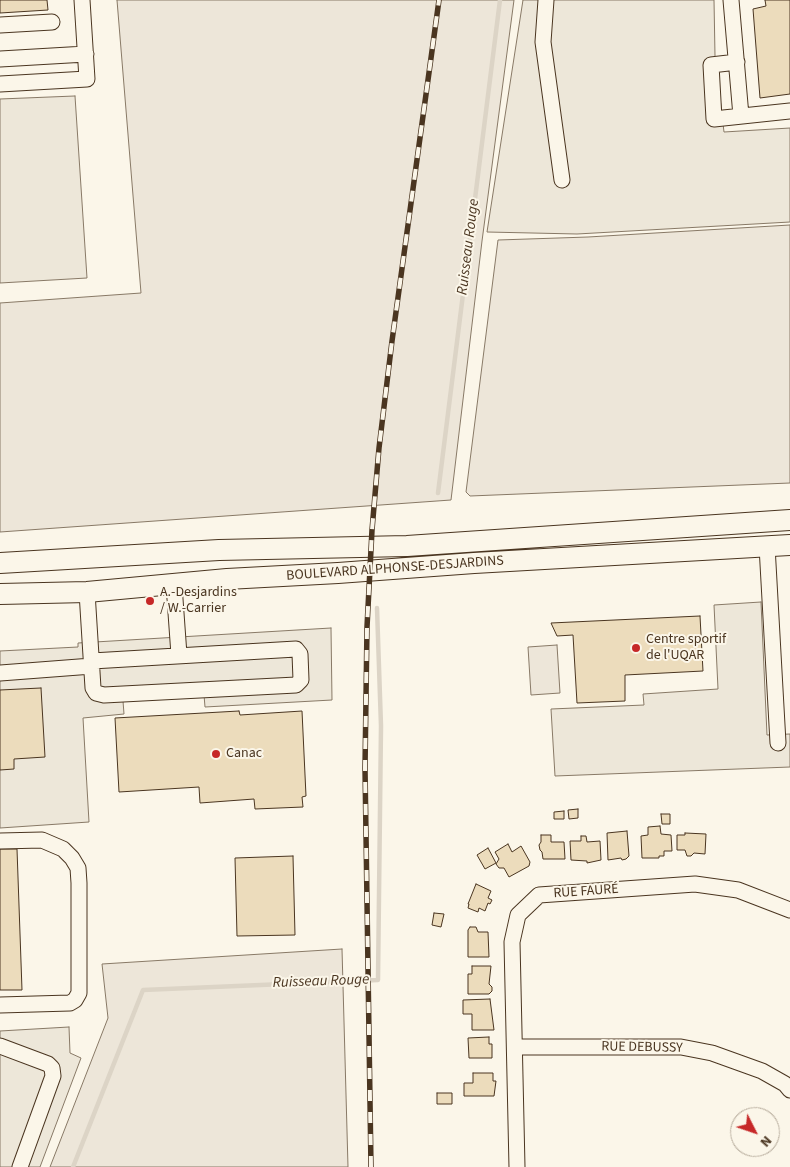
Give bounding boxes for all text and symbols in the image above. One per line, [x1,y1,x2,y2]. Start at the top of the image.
water label: Ruisseau Rouge [454,198,484,296]
street label: BOULEVARD ALPHONSE-DESJARDINS [286,553,504,585]
place label: A.-Desjardins / W.-Carrier [160,585,237,618]
marker: A.-Desjardins / W.-Carrier [144,595,156,607]
place label: Centre sportif de l'UQAR [646,632,726,664]
marker: Centre sportif de l'UQAR [630,642,642,654]
place label: Canac [226,746,262,762]
marker: Canac [210,748,222,760]
street label: RUE FAURÉ [553,881,619,903]
water label: Ruisseau Rouge [272,971,370,993]
street label: RUE DEBUSSY [601,1039,683,1057]
north arrow [730,1107,780,1157]
text: N [755,1131,776,1151]

